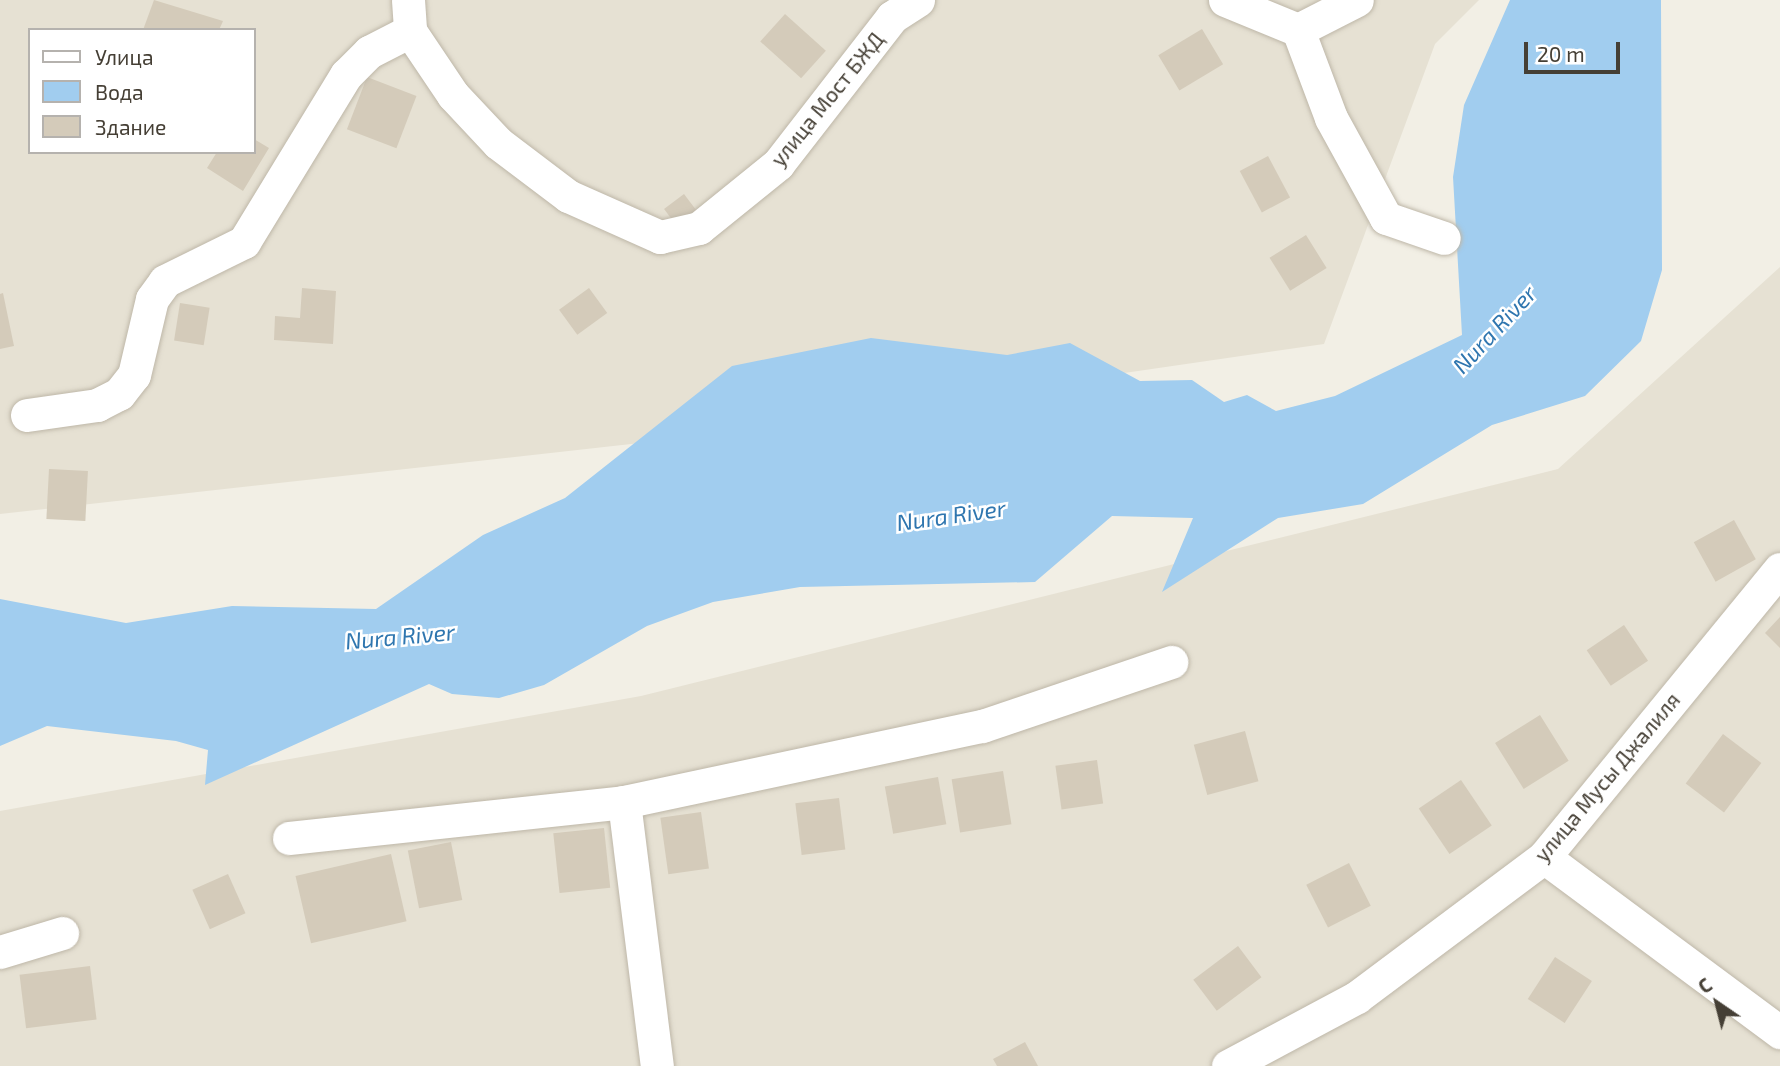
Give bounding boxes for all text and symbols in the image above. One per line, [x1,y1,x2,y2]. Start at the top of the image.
street label: улица Мост БЖД [765,27,889,171]
legend [28,28,256,154]
scale bar [1528,28,1624,72]
text: 20 m [1537,41,1585,66]
text: Улица [95,44,154,69]
text: Вода [95,79,144,104]
text: Здание [95,114,166,139]
water label: Nura River [1446,279,1542,379]
water label: Nura River [895,494,1007,536]
water label: Nura River [344,617,456,655]
street label: улица Мусы Джалиля [1529,687,1685,867]
north arrow [1682,968,1752,1038]
text: С [1693,973,1716,998]

